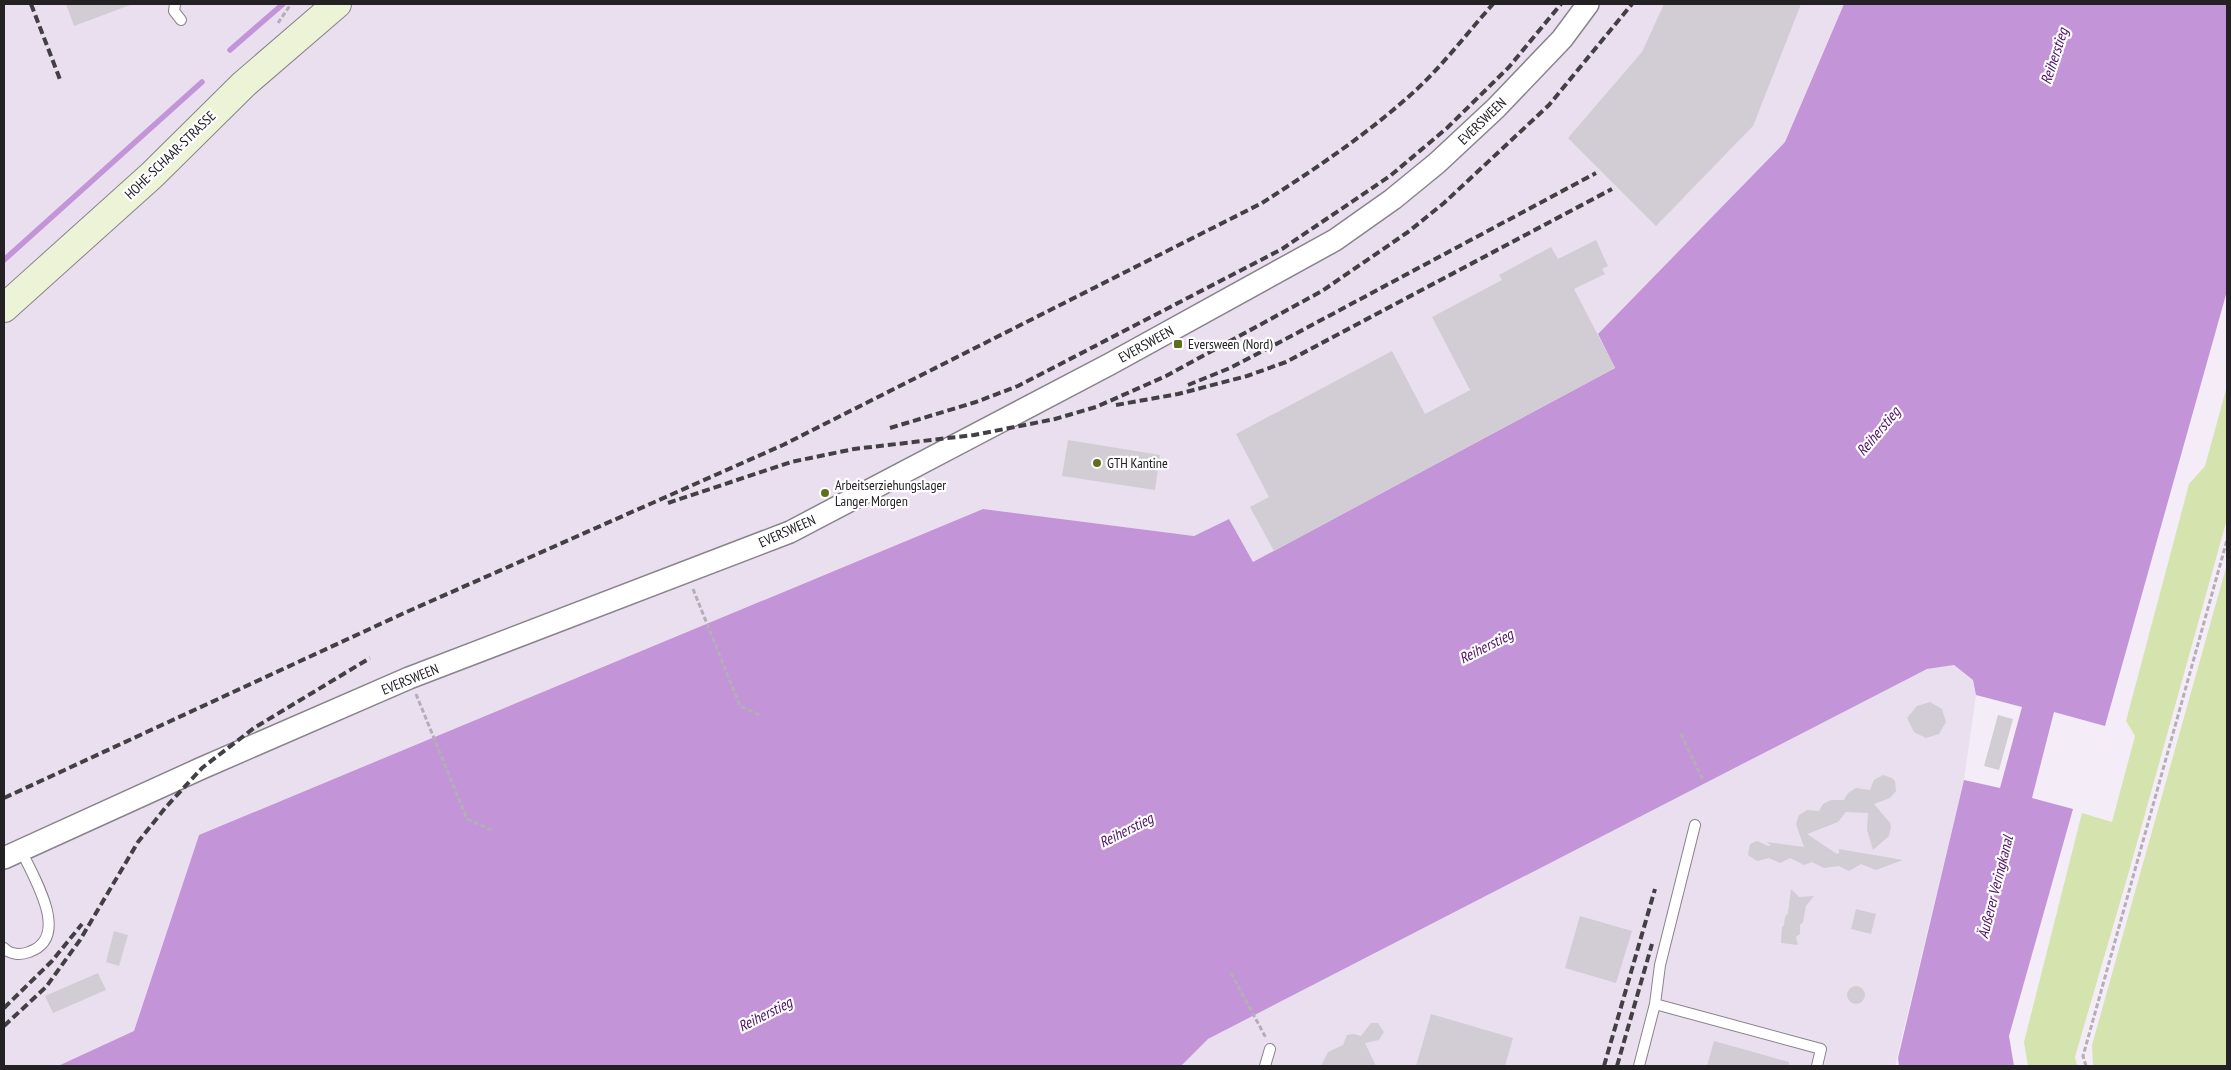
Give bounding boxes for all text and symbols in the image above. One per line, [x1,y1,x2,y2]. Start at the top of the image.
water label: Reiherstieg [2036,24,2072,87]
street label: EVERSWEEN [1454,94,1510,148]
street label: HOHE-SCHAAR-STRASSE [121,107,219,203]
street label: EVERSWEEN [1115,322,1177,366]
place label: Eversween (Nord) [1188,335,1273,353]
marker: Eversween (Nord) [1172,338,1184,350]
water label: Reiherstieg [1852,402,1905,459]
place label: GTH Kantine [1107,454,1168,472]
marker: GTH Kantine [1091,457,1103,469]
place label: Arbeitserziehungslager Langer Morgen [835,476,946,510]
marker: Arbeitserziehungslager Langer Morgen [819,487,831,499]
street label: EVERSWEEN [756,511,818,551]
water label: Reiherstieg [1456,624,1517,668]
street label: EVERSWEEN [379,659,441,699]
water label: Reiherstieg [1096,808,1157,852]
water label: Äußerer Veringkanal [1973,832,2017,940]
water label: Reiherstieg [735,992,796,1036]

